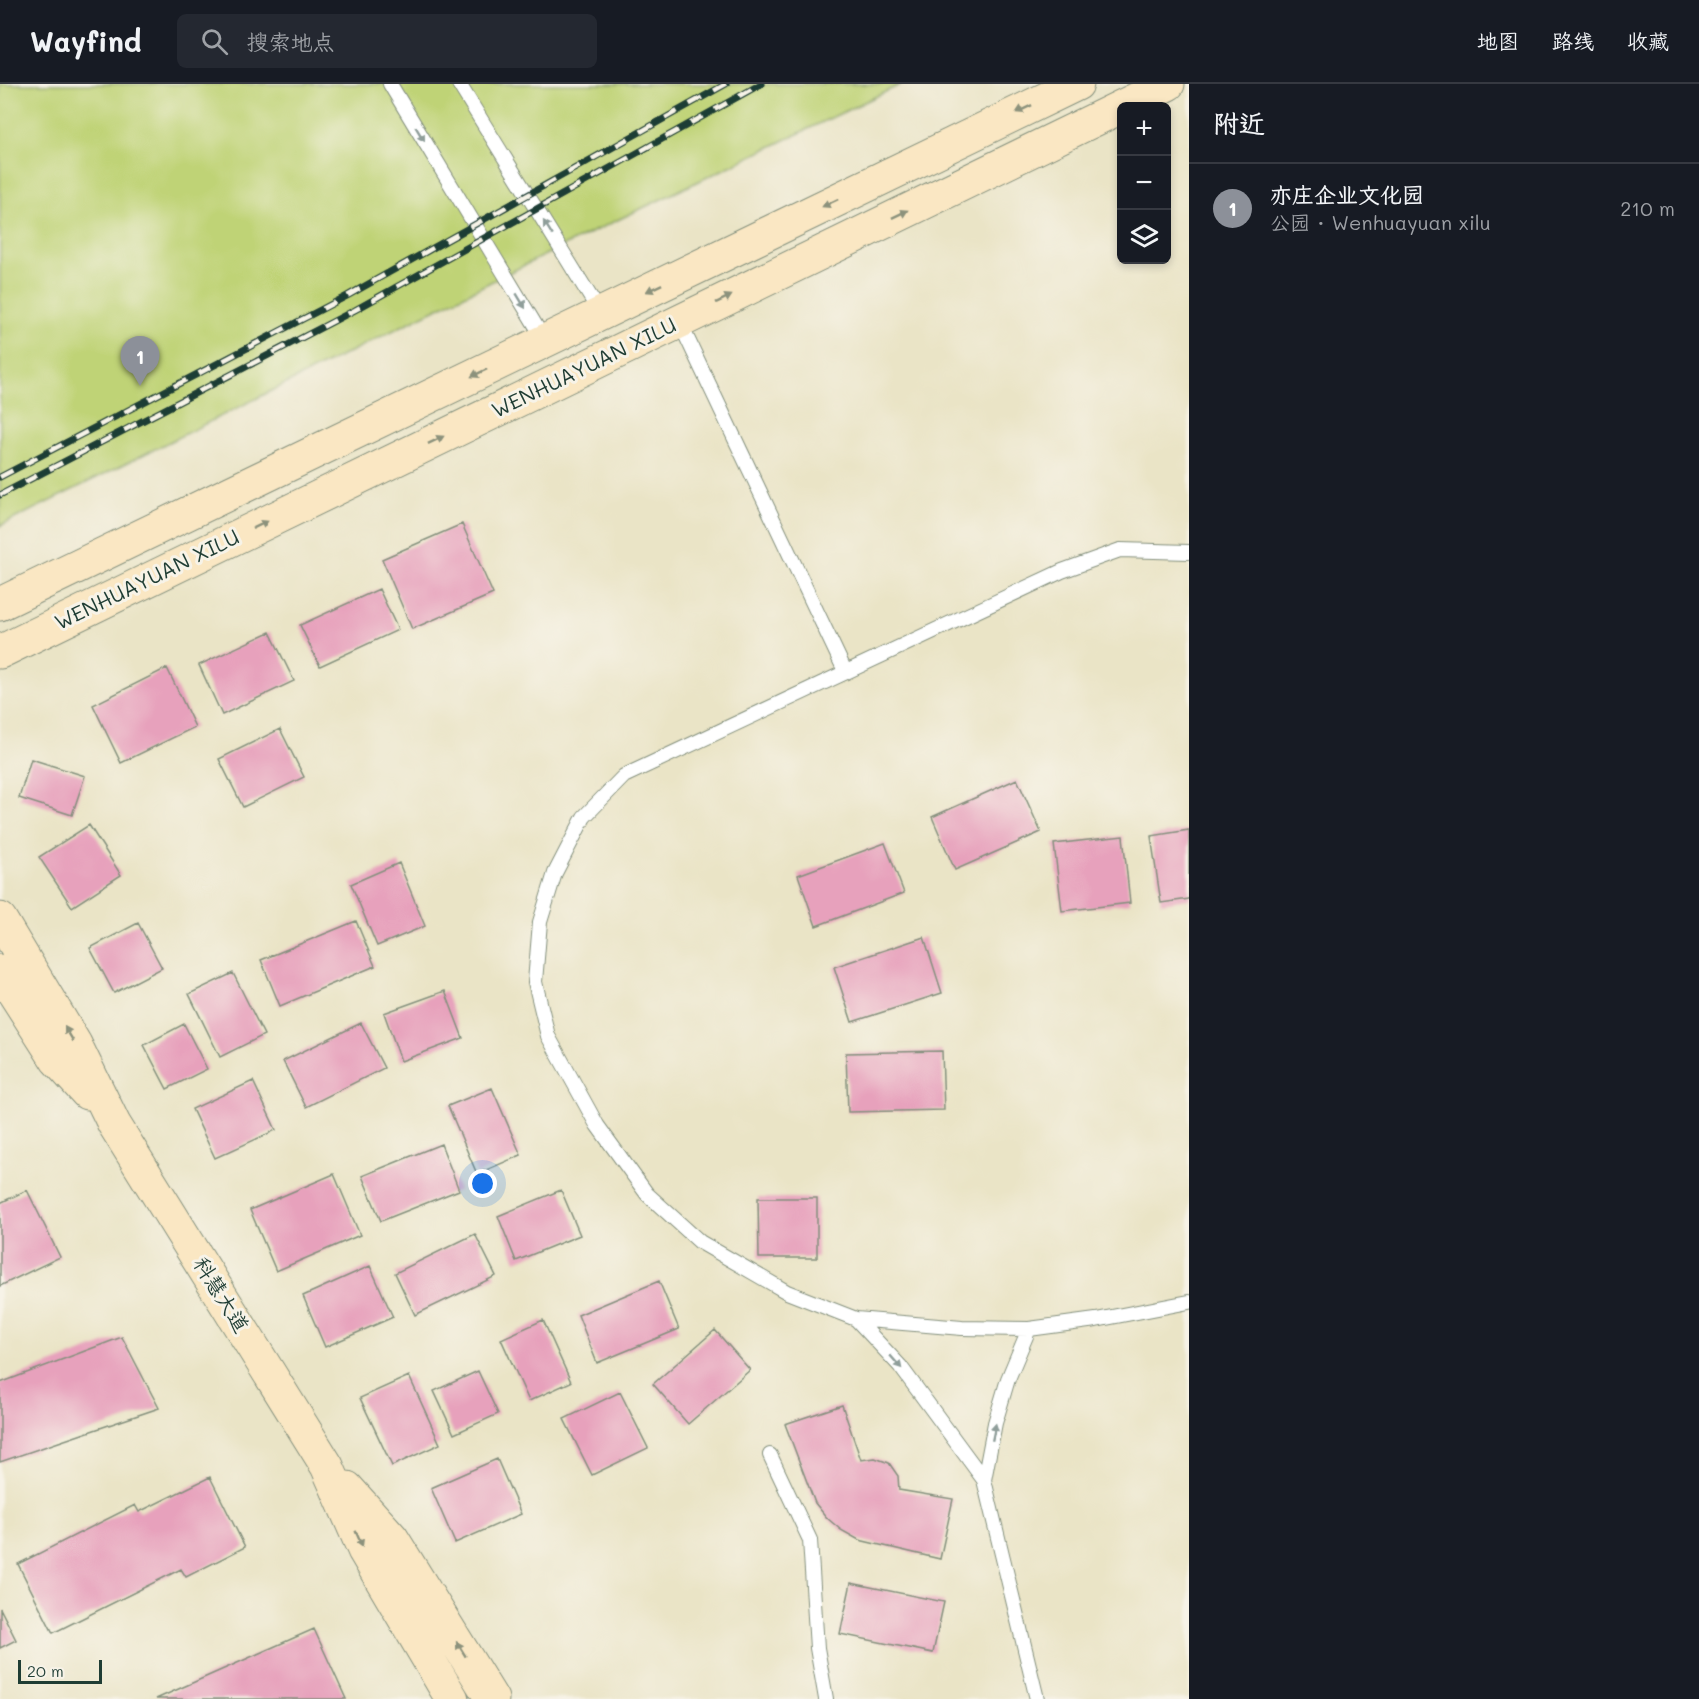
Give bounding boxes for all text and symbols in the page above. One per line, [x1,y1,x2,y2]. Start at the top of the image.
search box [177,14,597,68]
text: Wayfind [30,23,141,59]
icon: search [198,25,231,58]
text: 搜索地点 [246,27,334,56]
text: 地图 [1477,27,1519,54]
text: 路线 [1552,27,1594,54]
text: 收藏 [1627,27,1669,54]
map controls [1117,102,1171,264]
button: + [1117,102,1171,156]
one-way arrow [1016,105,1033,114]
text: 附近 [1213,106,1265,140]
one-way arrow [415,126,426,142]
button: − [1117,156,1171,210]
text: 亦庄企业文化园 [1270,180,1424,209]
text: 1 [1228,195,1237,221]
text: 210 m [1620,195,1675,221]
one-way arrow [821,199,838,208]
text: 公园 · Wenhuayuan xilu [1270,209,1491,235]
one-way arrow [891,210,908,219]
button: layers [1117,210,1171,264]
one-way arrow [543,220,554,236]
one-way arrow [645,283,662,293]
one-way arrow [516,293,527,309]
one-way arrow [716,295,733,304]
street label: WENHUAYUAN XILU [487,310,680,423]
pin: 1 [120,336,160,386]
one-way arrow [470,369,487,378]
one-way arrow [427,435,444,444]
one-way arrow [252,520,269,530]
street label: WENHUAYUAN XILU [50,522,243,635]
one-way arrow [64,1026,75,1042]
your location [468,1169,497,1198]
street label: 科慧大道 [189,1251,256,1337]
one-way arrow [889,1354,902,1369]
one-way arrow [989,1423,999,1442]
one-way arrow [355,1530,364,1548]
one-way arrow [455,1641,466,1657]
scale bar [18,1657,102,1684]
text: 20 m [27,1660,64,1681]

